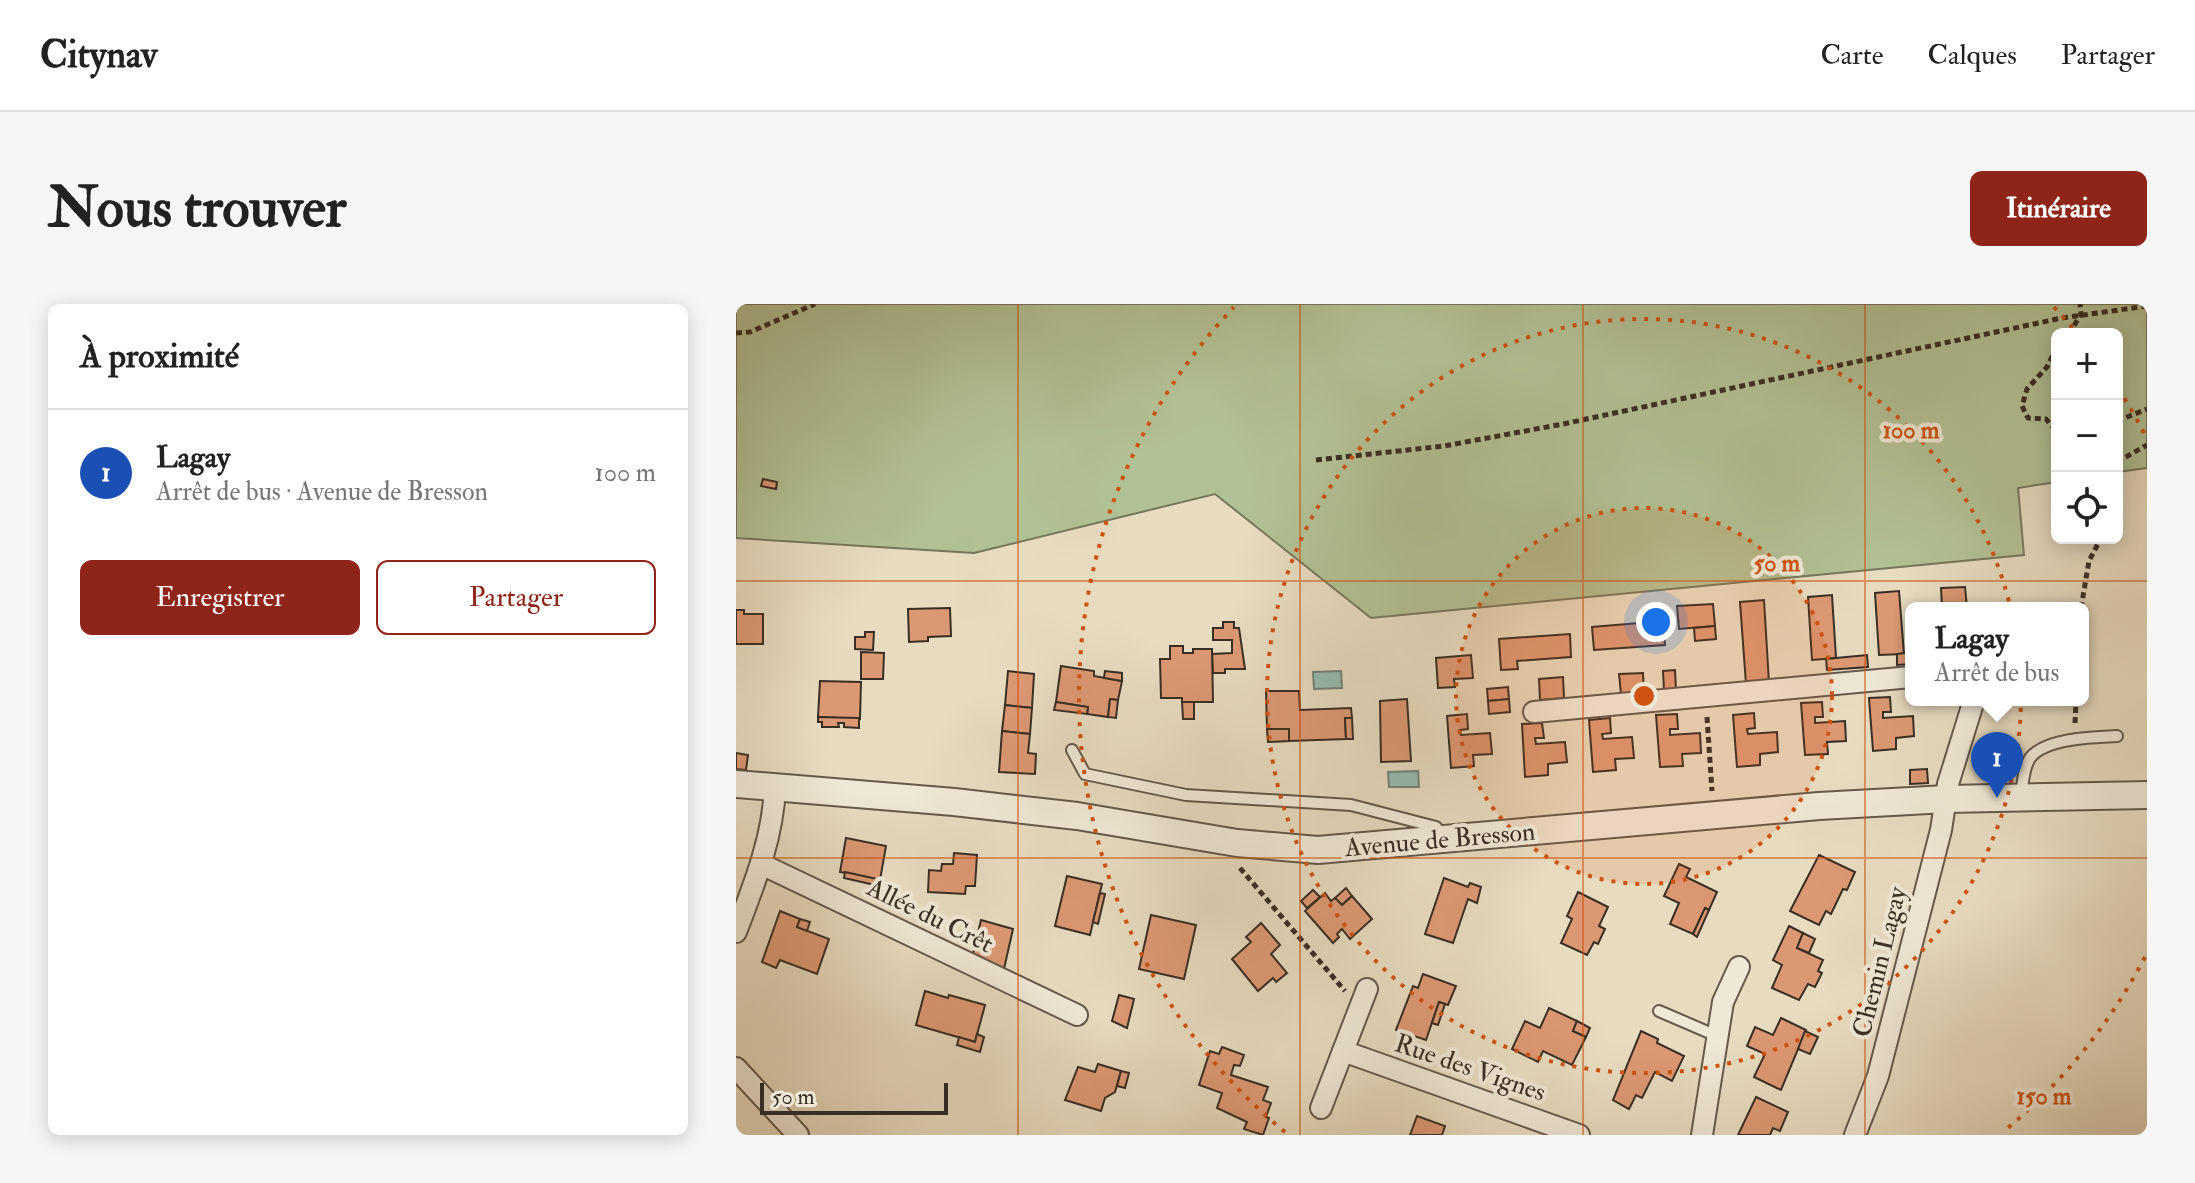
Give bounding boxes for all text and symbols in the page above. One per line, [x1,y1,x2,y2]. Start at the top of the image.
text: Citynav [40,31,157,79]
text: Carte [1820,38,1884,73]
text: Calques [1928,38,2017,73]
text: Partager [2061,38,2155,73]
button: Itinéraire [1970,171,2147,246]
text: Nous trouver [48,173,346,244]
map controls [2051,328,2123,544]
button: + [2051,328,2123,400]
text: À proximité [80,335,239,378]
button: − [2051,400,2123,472]
text: 100 m [1883,415,1940,446]
text: Lagay [156,439,230,476]
text: 1 [101,457,111,489]
text: 100 m [595,457,656,489]
button: locate [2051,472,2123,544]
text: Arrêt de bus · Avenue de Bresson [156,476,488,508]
text: 50 m [1754,548,1801,579]
button: Enregistrer [80,560,360,635]
button: Partager [376,560,656,635]
your location [1636,602,1676,642]
popup [1905,602,2089,706]
text: Lagay [1935,620,2009,657]
text: Arrêt de bus [1935,657,2059,689]
centre of rings [1630,682,1658,710]
pin: 1 [1971,732,2023,798]
street label: Avenue de Bresson [1342,816,1537,864]
street label: Allée du Crêt [861,871,998,960]
street label: Chemin Lagay [1846,883,1914,1040]
street label: Rue des Vignes [1390,1027,1550,1109]
scale bar [760,1079,948,1115]
text: 150 m [2017,1081,2072,1112]
text: 50 m [772,1083,814,1111]

